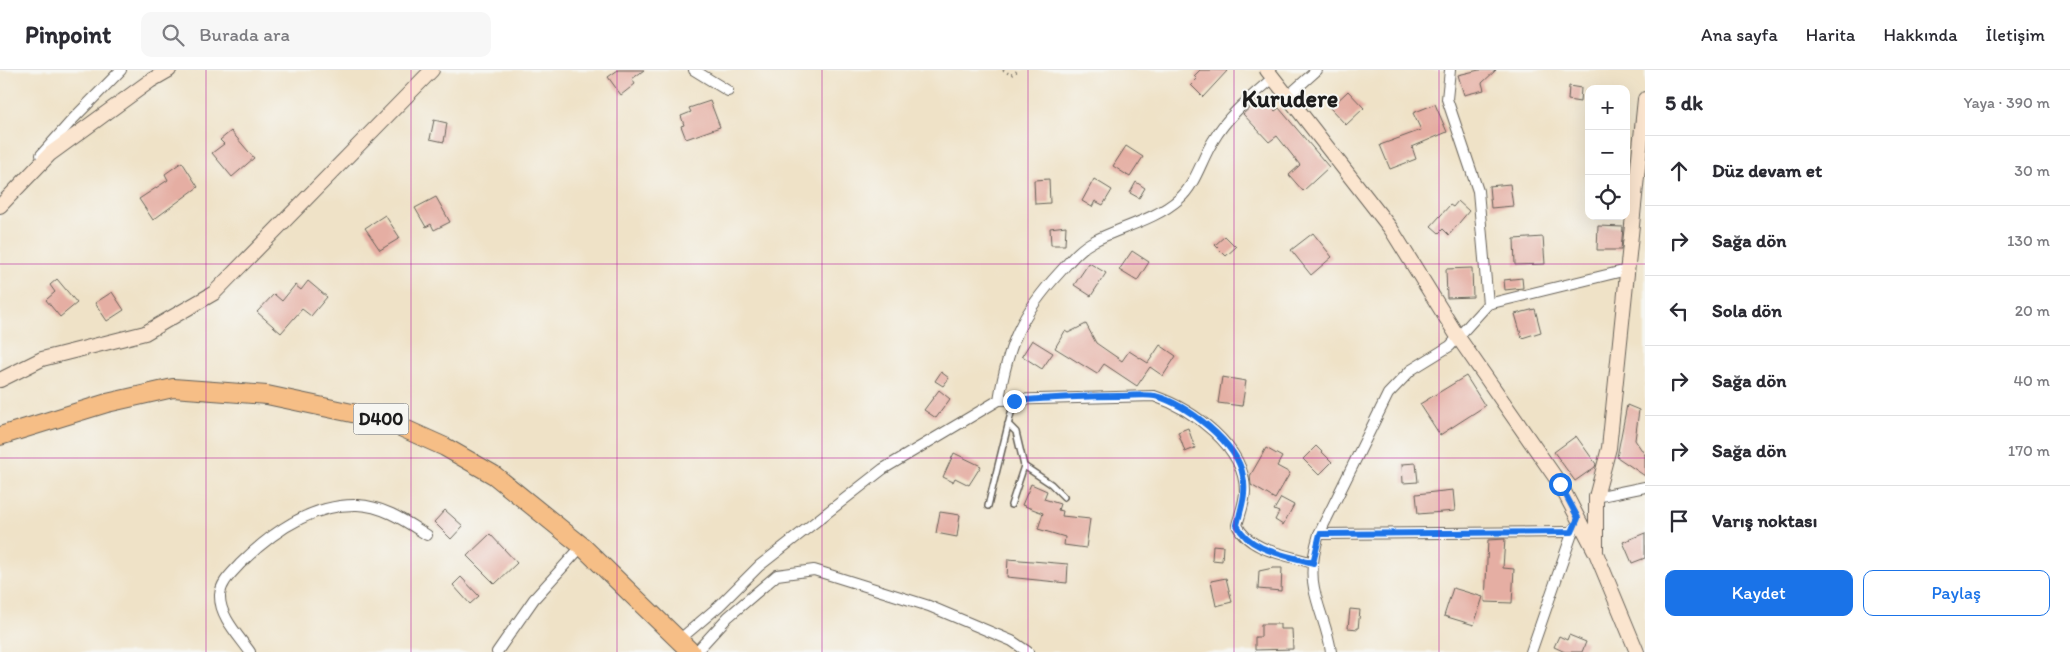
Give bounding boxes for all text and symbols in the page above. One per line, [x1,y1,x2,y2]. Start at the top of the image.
search box [141,12,491,57]
text: Pinpoint [25,20,111,49]
icon: search [159,21,187,49]
text: Burada ara [199,23,290,46]
text: Ana sayfa [1701,24,1778,46]
text: Harita [1806,24,1855,46]
text: Hakkında [1883,24,1958,46]
text: İletişim [1986,24,2045,46]
district label: Kurudere [1242,84,1338,113]
map controls [1585,85,1630,220]
button: + [1585,85,1630,130]
text: 5 dk [1665,90,1703,115]
text: Yaya · 390 m [1963,93,2050,112]
button: − [1585,130,1630,175]
icon: ahead [1665,157,1693,185]
text: Düz devam et [1712,159,1822,182]
text: 30 m [2014,161,2050,180]
button: locate [1585,175,1630,220]
icon: right [1665,227,1693,255]
text: Sağa dön [1712,229,1786,252]
text: 130 m [2007,231,2050,250]
icon: left [1665,297,1693,325]
text: Sola dön [1712,299,1782,322]
text: 20 m [2015,301,2050,320]
icon: right [1665,367,1693,395]
text: Sağa dön [1712,369,1786,392]
text: 40 m [2013,371,2050,390]
route end [1003,390,1026,413]
road number: D400 [354,404,408,434]
icon: right [1665,437,1693,465]
text: Sağa dön [1712,439,1786,462]
text: 170 m [2008,441,2050,460]
route start [1549,473,1572,496]
icon: arrive [1665,507,1693,535]
text: Varış noktası [1712,509,1817,532]
button: Kaydet [1665,570,1853,616]
button: Paylaş [1863,570,2050,616]

